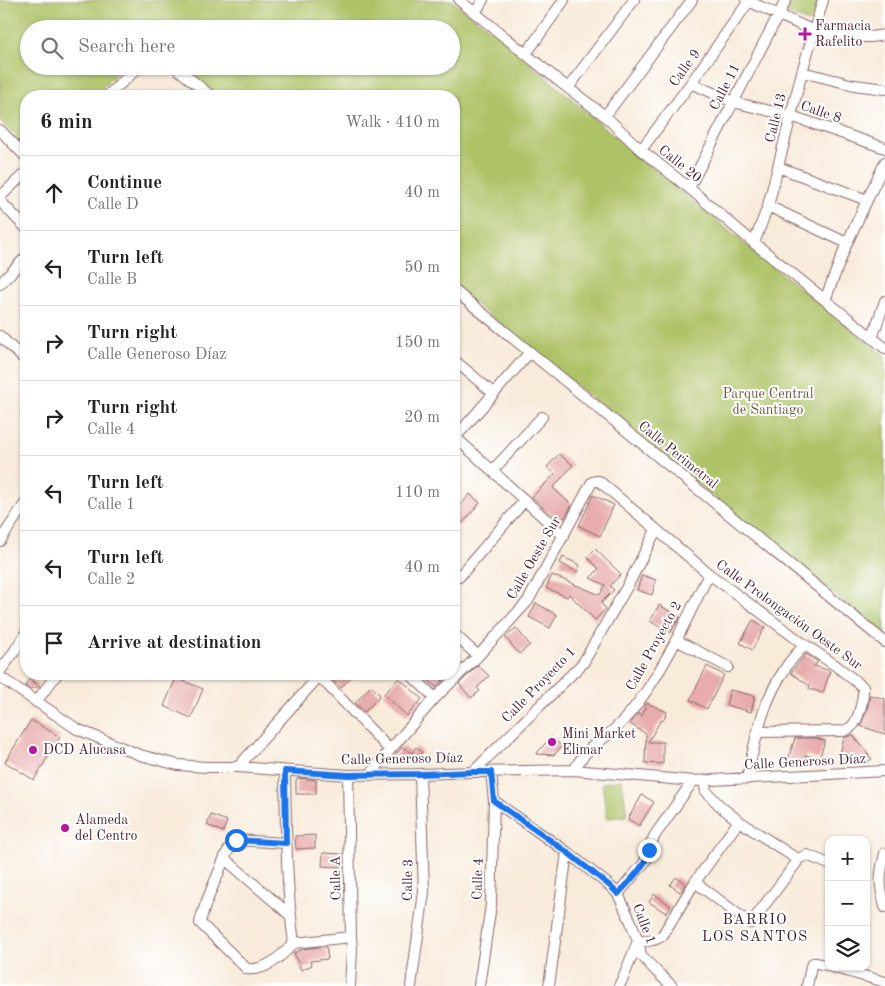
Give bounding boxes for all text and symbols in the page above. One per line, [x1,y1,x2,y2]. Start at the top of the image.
place label: Farmacia Rafelito [815,19,871,49]
search box [20,20,460,75]
marker: Farmacia Rafelito [799,28,811,40]
icon: search [38,34,66,62]
text: Search here [78,38,175,57]
street label: Calle 9 [667,47,703,89]
street label: Calle 11 [707,61,743,113]
street label: Calle 13 [763,92,789,144]
street label: Calle 8 [799,98,843,126]
text: 6 min [40,112,93,133]
text: Walk · 410 m [345,115,440,131]
street label: Calle 20 [656,143,704,185]
text: Continue [87,174,162,193]
icon: ahead [40,179,68,207]
text: 40 m [404,185,440,201]
text: Calle D [87,197,139,213]
text: Turn left [87,249,164,268]
icon: left [40,254,68,282]
text: 50 m [404,260,440,276]
text: Calle B [87,272,137,288]
text: Turn right [87,324,177,343]
icon: right [40,329,68,357]
text: 150 m [395,335,440,351]
text: Calle Generoso Díaz [87,347,227,363]
park label: Parque Central de Santiago [722,387,814,417]
text: Turn right [87,399,177,418]
icon: right [40,404,68,432]
text: 20 m [404,410,440,426]
street label: Calle Perimetral [636,419,721,491]
text: Calle 4 [87,422,135,438]
text: Turn left [87,474,164,493]
icon: left [40,479,68,507]
text: 110 m [395,485,440,501]
text: Calle 1 [87,497,135,513]
street label: Calle Oeste Sur [505,514,564,602]
text: Turn left [87,549,164,568]
icon: left [40,554,68,582]
street label: Calle Prolongación Oeste Sur [713,557,865,673]
text: 40 m [404,560,440,576]
text: Calle 2 [87,572,135,588]
street label: Calle Proyecto 2 [624,599,684,693]
icon: arrive [40,629,68,657]
text: Arrive at destination [87,634,261,653]
street label: Calle Proyecto 1 [499,644,579,726]
place label: Mini Market Elimar [562,727,636,757]
marker: Mini Market Elimar [546,736,558,748]
place label: DCD Alucasa [43,743,126,757]
marker: DCD Alucasa [27,744,39,756]
street label: Calle Generoso Díaz [341,751,463,767]
street label: Calle Generoso Díaz [744,752,866,772]
place label: Alameda del Centro [75,813,137,843]
marker: Alameda del Centro [59,822,71,834]
route start [225,829,248,852]
map controls [825,836,870,971]
button: + [825,836,870,881]
route end [638,839,661,862]
street label: Calle A [329,855,343,901]
street label: Calle 4 [470,858,486,900]
street label: Calle 3 [401,859,415,901]
button: − [825,881,870,926]
street label: Calle 1 [630,902,658,946]
district label: BARRIO LOS SANTOS [702,913,808,945]
button: layers [825,926,870,971]

